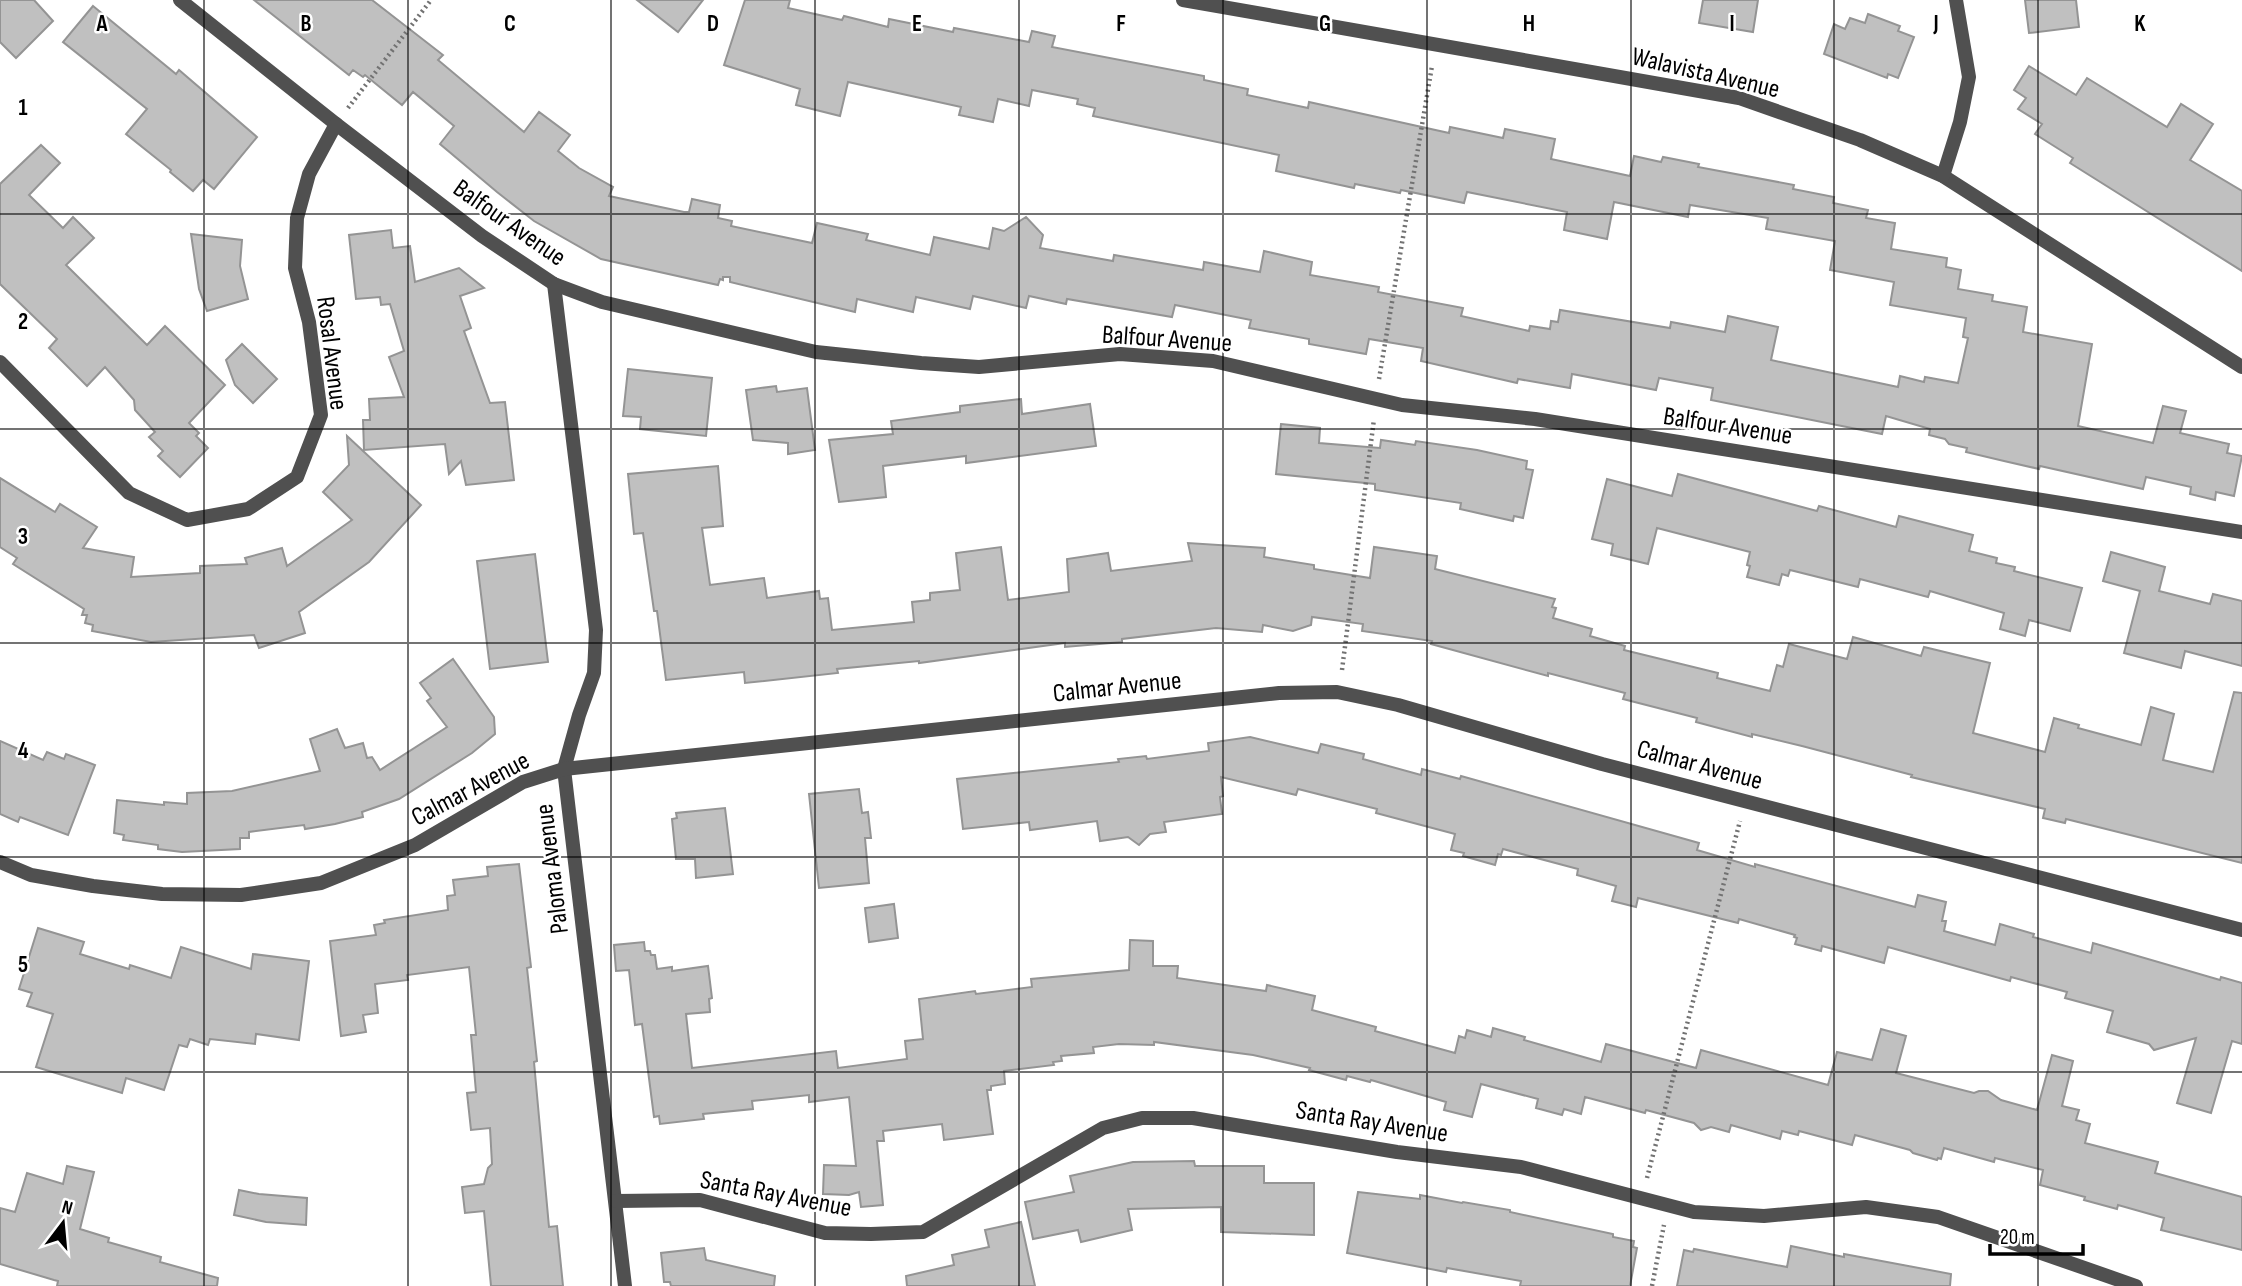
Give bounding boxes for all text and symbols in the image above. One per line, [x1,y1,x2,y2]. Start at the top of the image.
text: A [96,10,109,38]
text: B [301,10,312,38]
text: C [504,10,516,38]
text: D [707,10,719,38]
text: E [912,10,922,38]
text: F [1116,10,1126,38]
text: G [1319,10,1331,38]
text: H [1523,10,1535,38]
text: I [1729,10,1735,38]
text: J [1932,10,1939,38]
text: K [2134,10,2146,38]
street label: Walavista Avenue [1629,41,1783,106]
text: 1 [18,94,28,122]
street label: Balfour Avenue [447,173,571,273]
street label: Rosal Avenue [309,295,354,412]
text: 2 [18,308,28,336]
street label: Balfour Avenue [1101,319,1233,360]
street label: Balfour Avenue [1661,401,1795,452]
text: 3 [18,523,28,551]
street label: Calmar Avenue [1051,665,1183,710]
street label: Calmar Avenue [1633,734,1766,797]
text: 4 [18,737,29,765]
street label: Calmar Avenue [407,745,535,833]
street label: Paloma Avenue [529,802,576,936]
text: 5 [18,951,28,979]
street label: Santa Ray Avenue [1293,1095,1450,1150]
street label: Santa Ray Avenue [697,1165,854,1224]
north arrow [28,1188,98,1258]
text: N [59,1196,75,1221]
scale bar [1990,1212,2083,1256]
text: 20 m [2000,1225,2035,1250]

